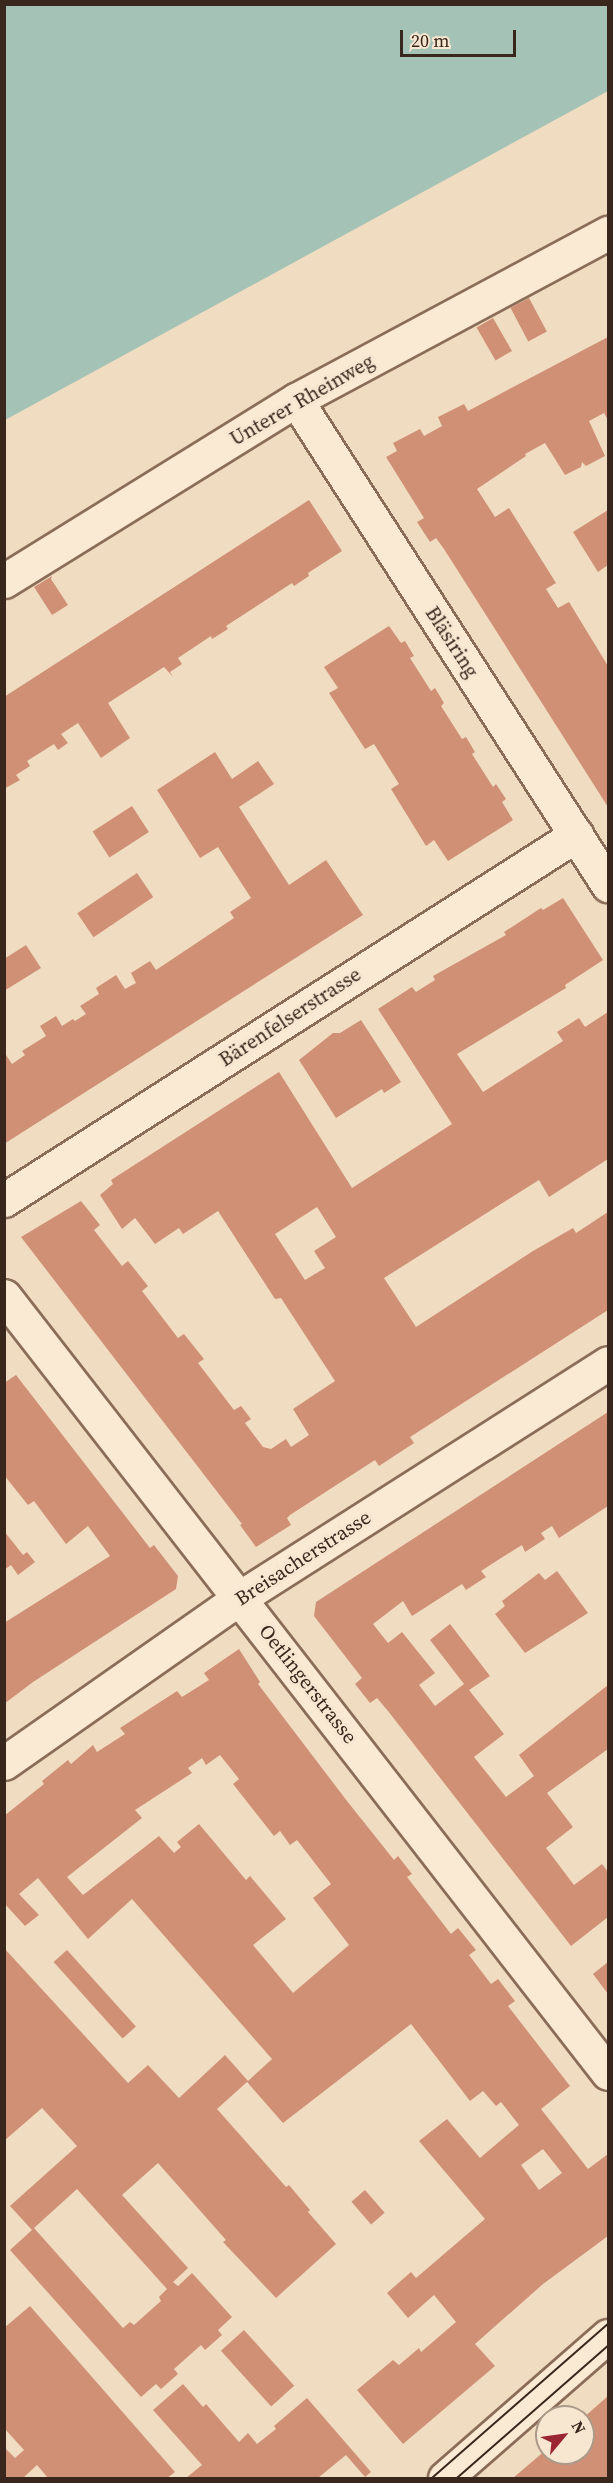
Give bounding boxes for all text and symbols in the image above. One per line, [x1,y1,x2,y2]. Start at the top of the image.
scale bar [403,18,518,56]
text: 20 m [411,28,449,53]
street label: Unterer Rheinweg [226,349,378,451]
street label: Bläsiring [420,602,484,682]
street label: Bärenfelserstrasse [215,962,365,1072]
street label: Breisacherstrasse [231,1505,375,1611]
street label: Oetlingerstrasse [254,1620,362,1748]
north arrow [535,2405,595,2465]
text: N [567,2417,591,2438]

